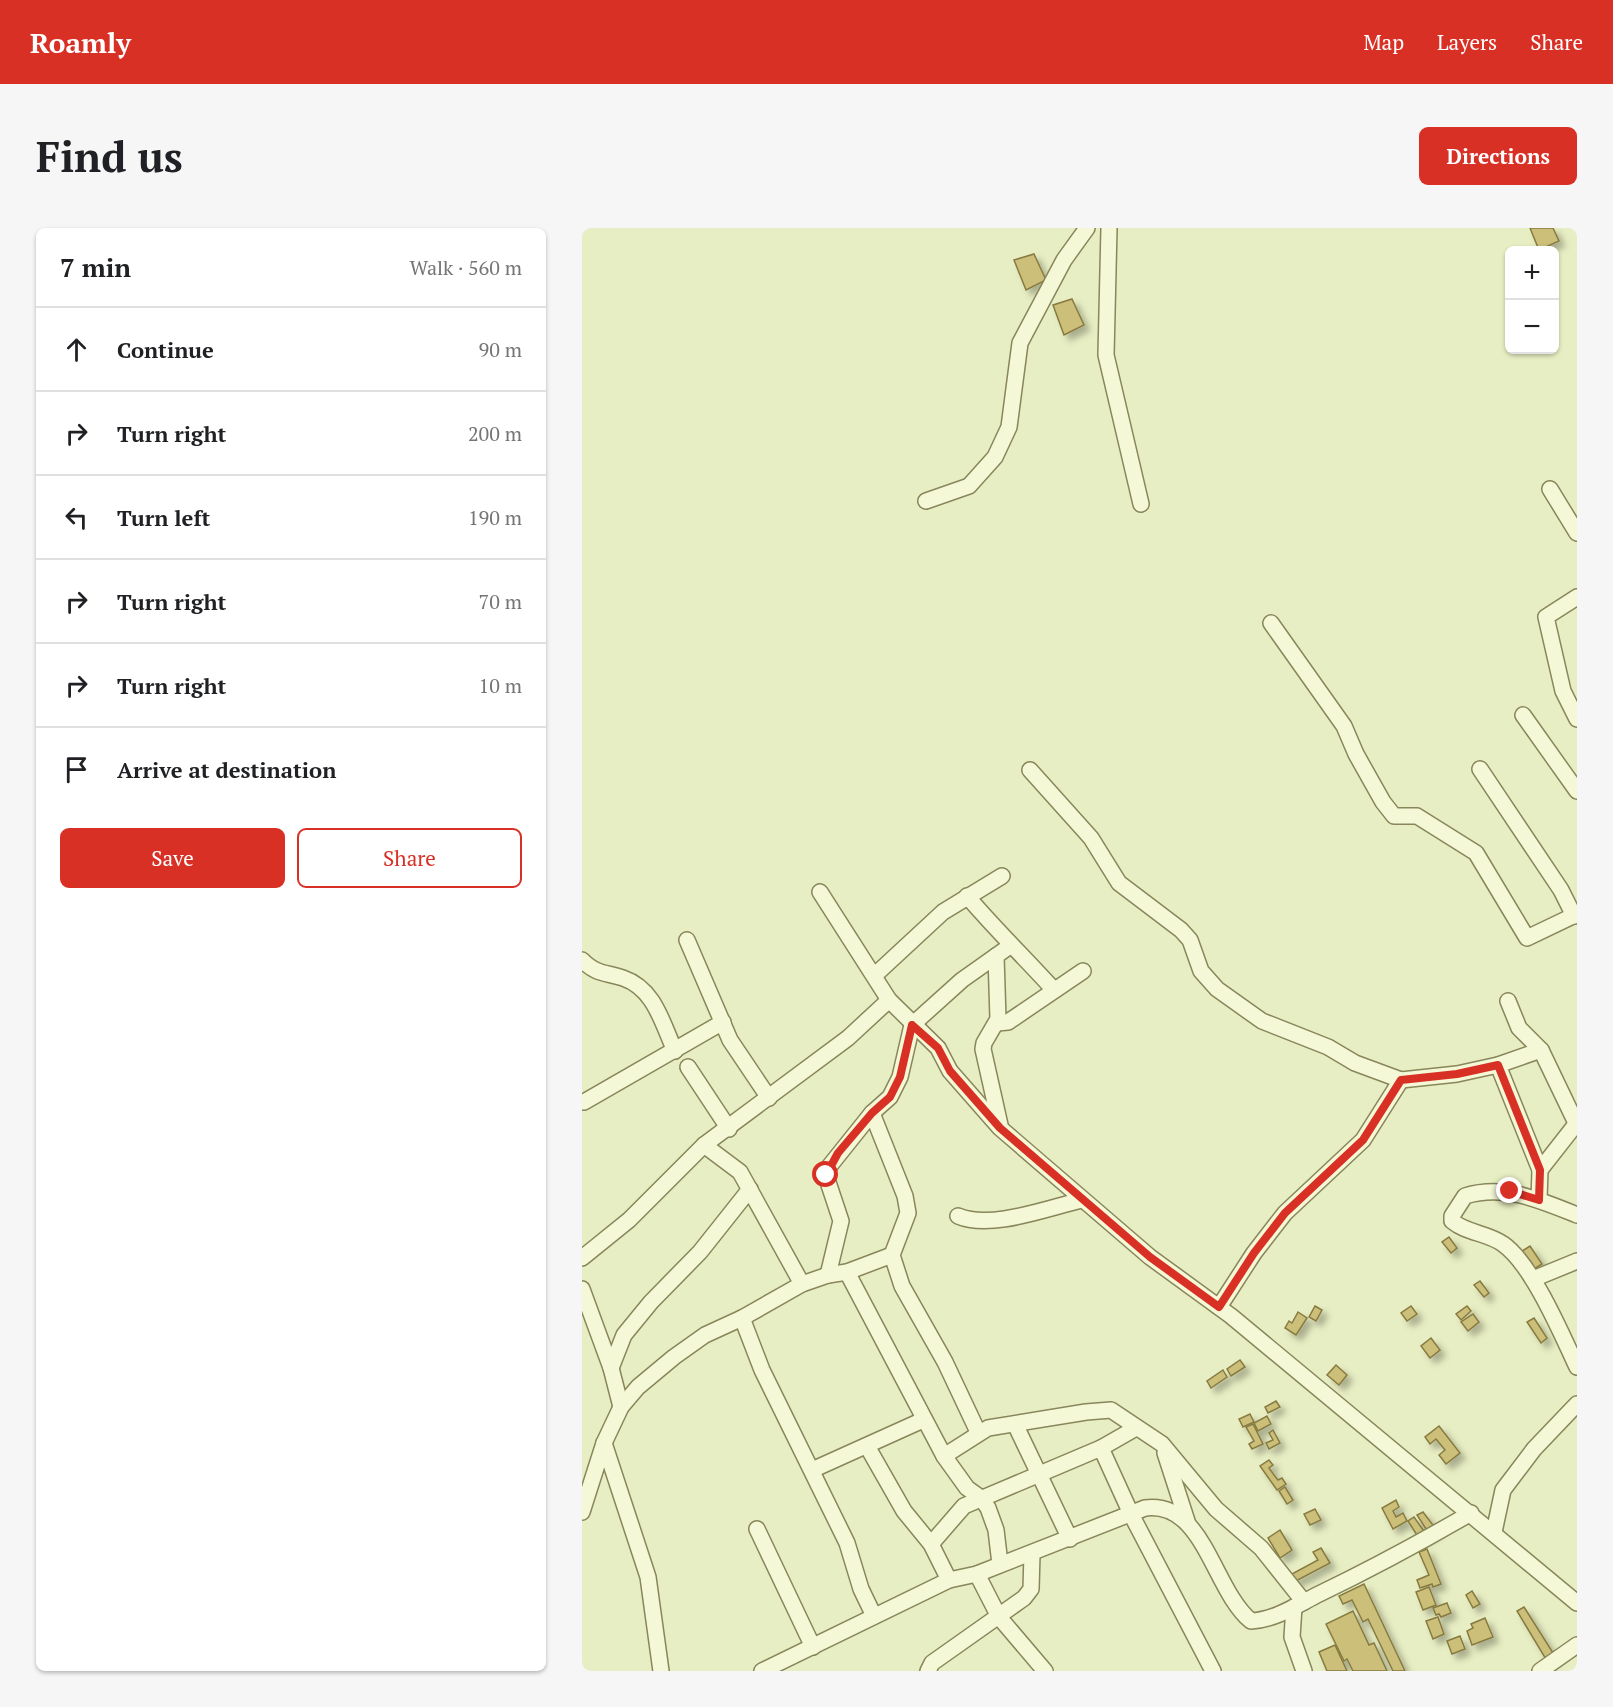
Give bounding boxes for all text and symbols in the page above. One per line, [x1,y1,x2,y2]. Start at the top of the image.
text: Roamly [30,24,131,61]
text: Map [1363,28,1404,56]
text: Layers [1437,28,1497,56]
text: Share [1530,28,1583,56]
button: Directions [1419,127,1577,185]
text: Find us [36,128,183,184]
map controls [1505,246,1559,354]
button: + [1505,246,1559,300]
text: 7 min [60,250,131,284]
text: Walk · 560 m [410,254,522,281]
button: − [1505,300,1559,354]
icon: ahead [60,333,93,366]
text: Continue [117,335,214,364]
text: 90 m [479,336,522,363]
icon: right [60,417,93,450]
text: Turn right [117,419,226,448]
text: 200 m [468,420,522,447]
icon: left [60,501,93,534]
text: Turn left [117,503,210,532]
text: 190 m [468,504,522,531]
icon: right [60,585,93,618]
text: Turn right [117,587,226,616]
text: 70 m [479,588,522,615]
icon: right [60,669,93,702]
text: Turn right [117,671,226,700]
text: 10 m [479,672,522,699]
icon: arrive [60,753,93,786]
text: Arrive at destination [117,755,336,784]
button: Save [60,828,285,888]
button: Share [297,828,522,888]
route start [812,1161,838,1187]
route end [1496,1177,1522,1203]

